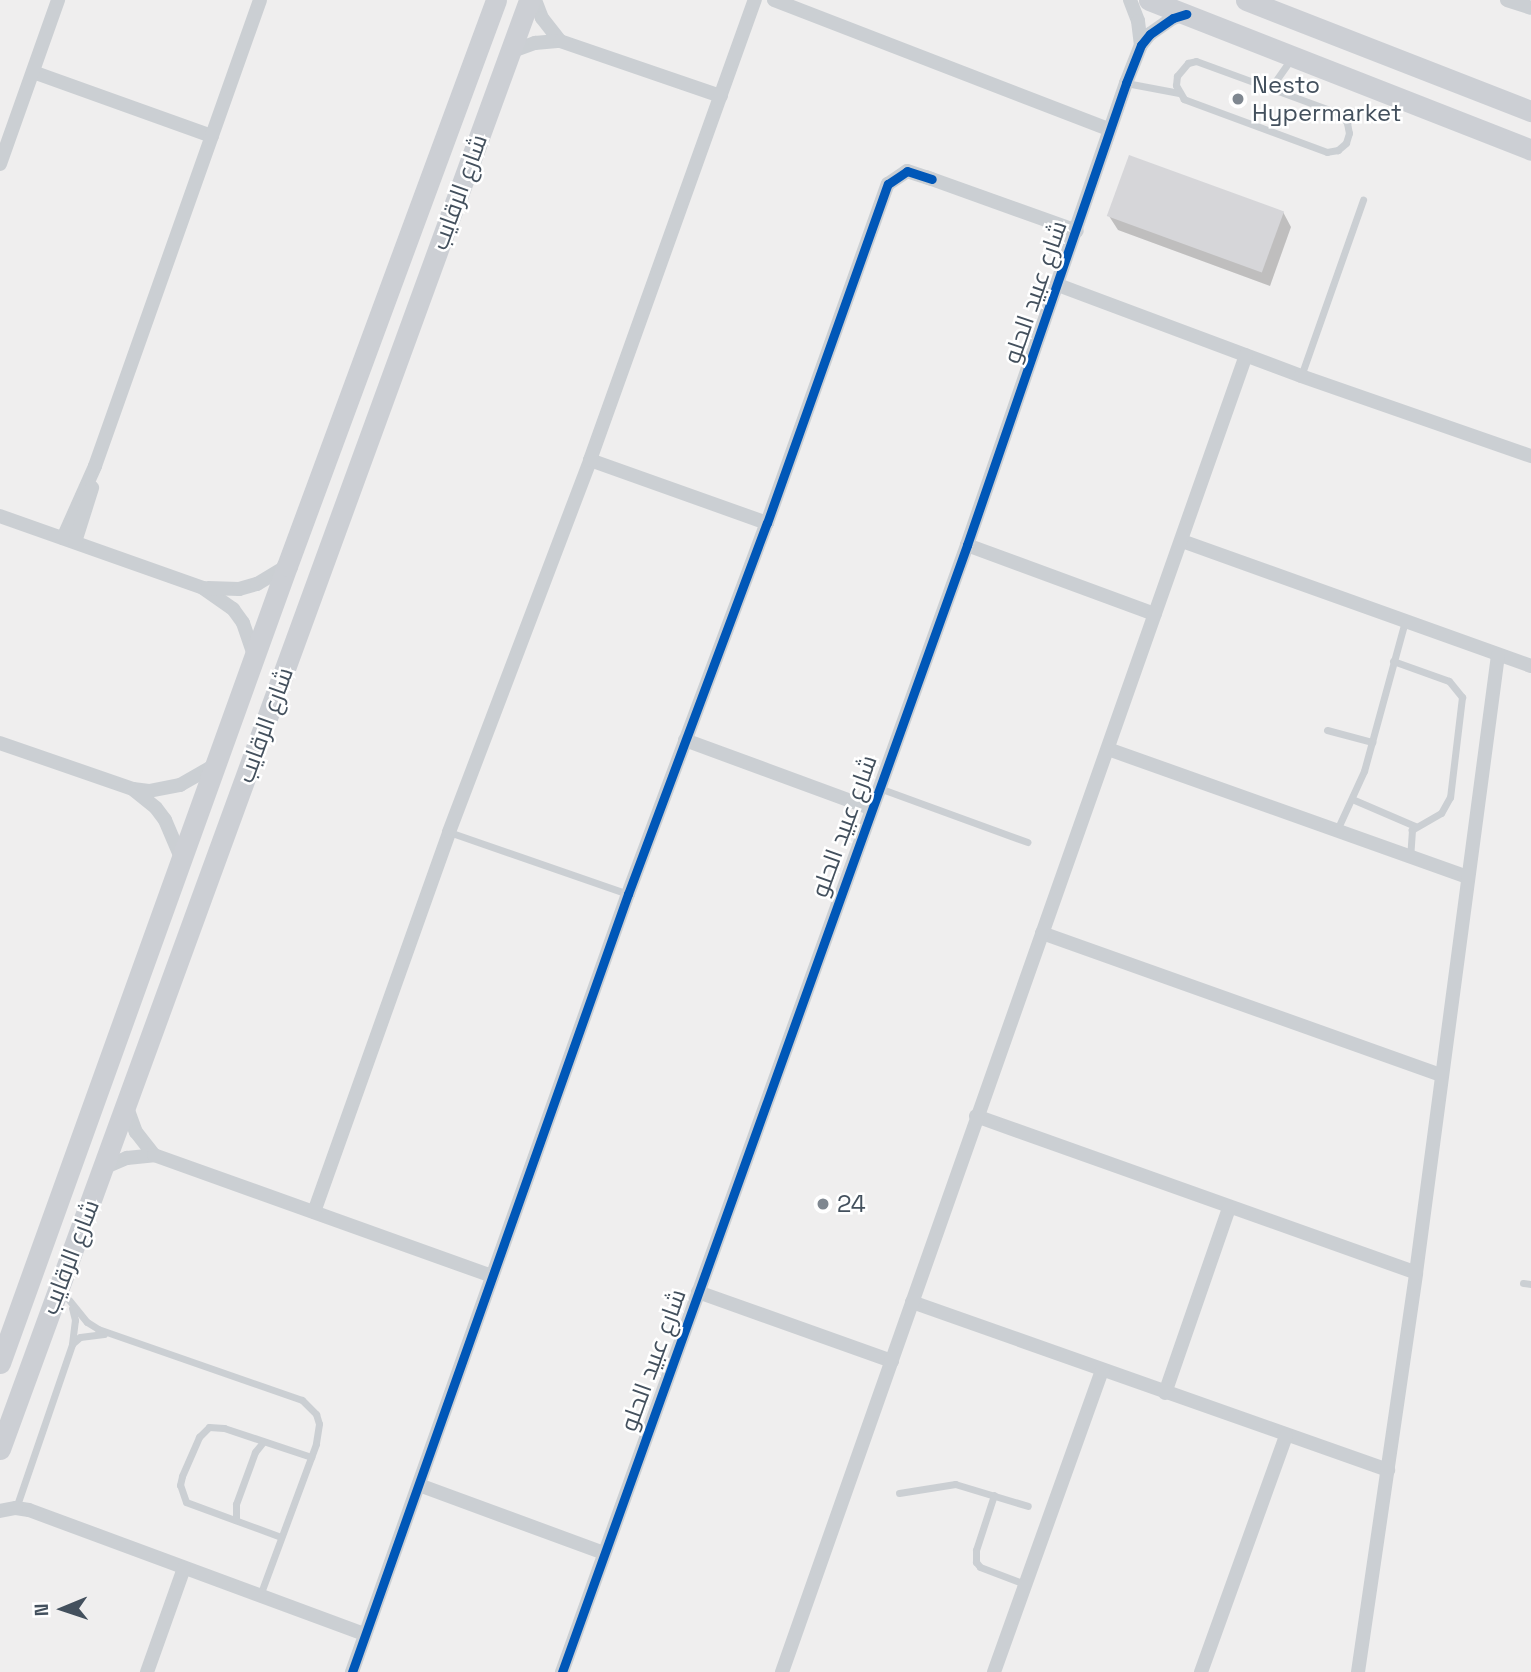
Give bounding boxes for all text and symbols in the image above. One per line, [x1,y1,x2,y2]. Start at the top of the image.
place label: Nesto Hypermarket [1252,71,1402,127]
marker: Nesto Hypermarket [1230,91,1246,107]
street label: شارع الرقايب [425,130,493,254]
street label: شارع عبيد الحلو [997,217,1073,367]
street label: شارع الرقايب [231,663,299,787]
street label: شارع عبيد الحلو [805,751,883,901]
place label: 24 [837,1190,866,1218]
street label: شارع الرقايب [35,1196,105,1318]
marker: 24 [815,1196,831,1212]
street label: شارع عبيد الحلو [614,1285,692,1435]
north arrow [28,1574,98,1644]
text: N [29,1603,54,1617]

